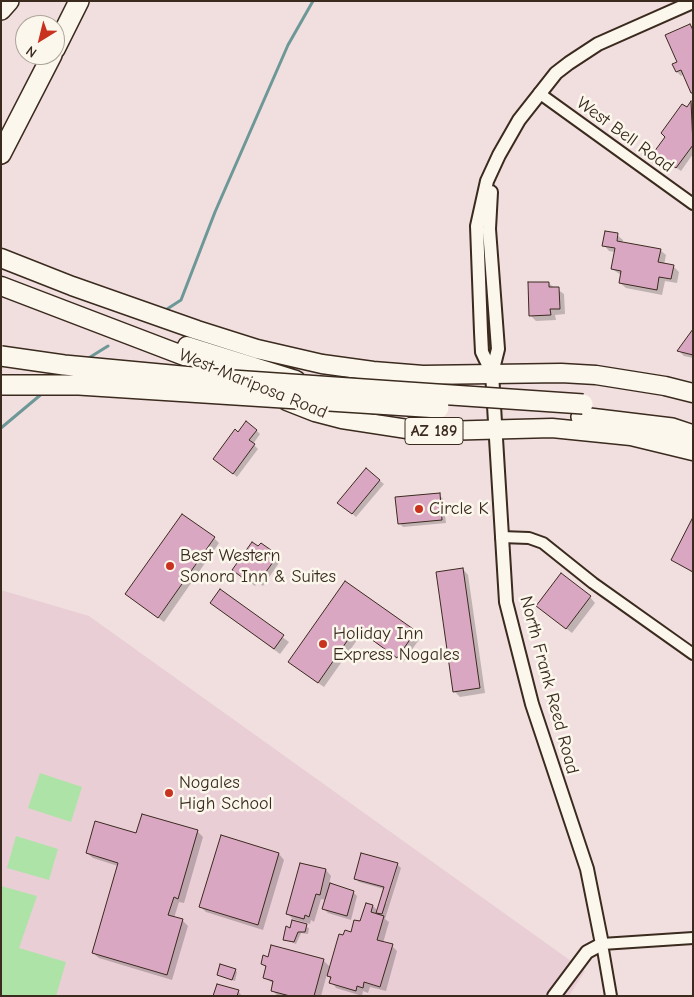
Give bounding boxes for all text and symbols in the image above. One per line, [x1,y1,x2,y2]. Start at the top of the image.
north arrow [15,15,65,65]
text: N [23,42,40,61]
street label: West Bell Road [572,92,678,178]
street label: West Mariposa Road [176,344,330,424]
road number: AZ 189 [405,418,463,444]
place label: Circle K [429,498,488,520]
marker: Circle K [413,503,425,515]
place label: Best Western Sonora Inn & Suites [180,545,336,588]
marker: Best Western Sonora Inn & Suites [164,560,176,572]
street label: North Frank Reed Road [515,594,583,776]
place label: Holiday Inn Express Nogales [333,623,459,666]
marker: Holiday Inn Express Nogales [317,638,329,650]
place label: Nogales High School [179,772,273,814]
marker: Nogales High School [163,787,175,799]

